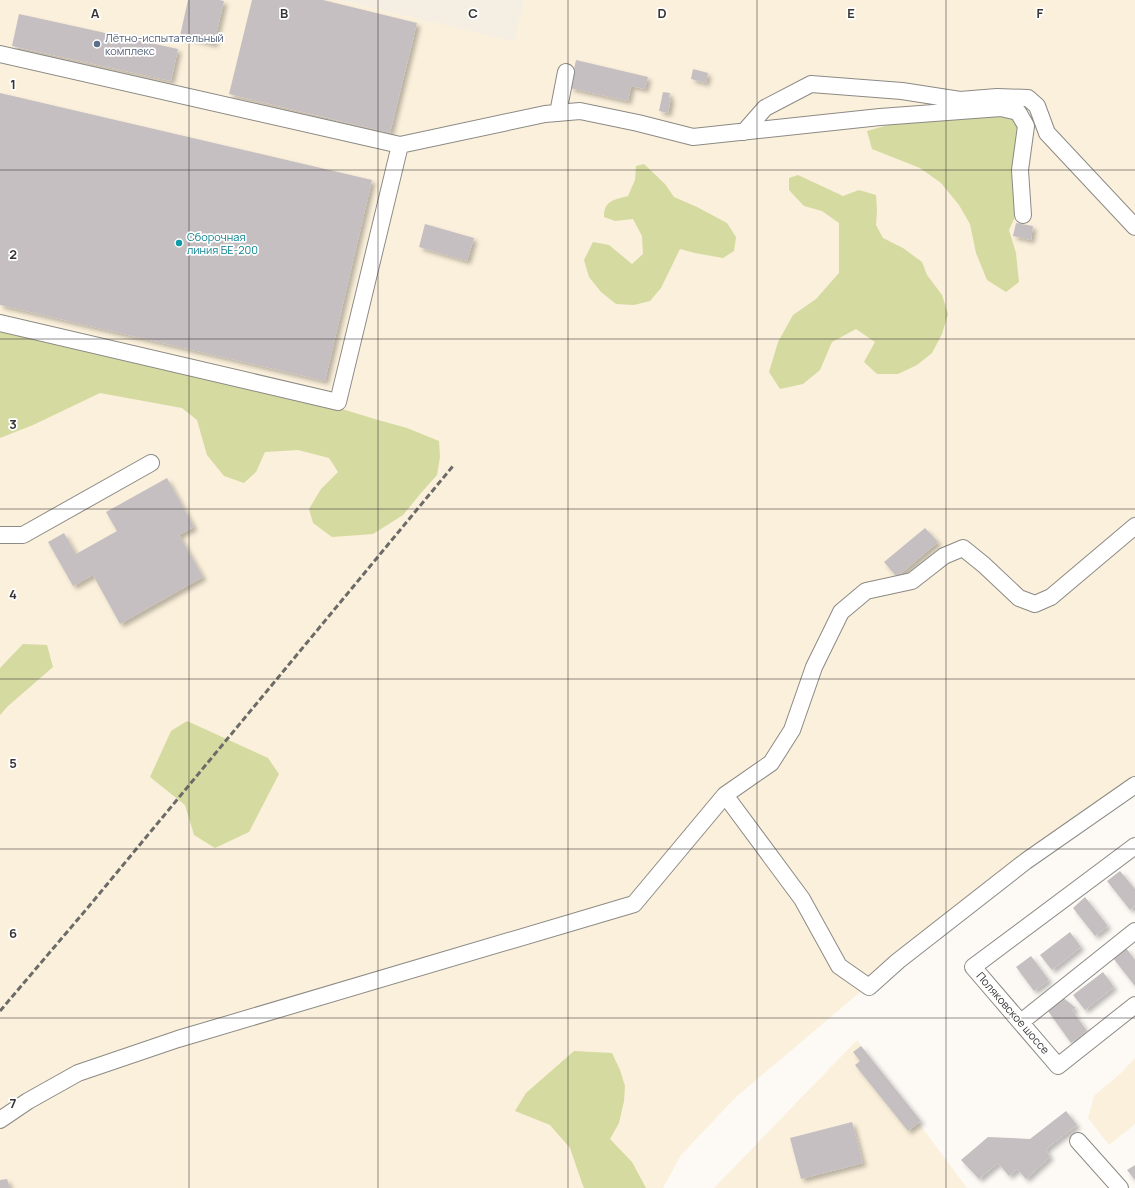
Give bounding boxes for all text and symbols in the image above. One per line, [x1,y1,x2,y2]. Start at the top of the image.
text: A [91,4,100,22]
text: B [280,4,288,22]
text: C [468,4,478,22]
text: D [657,4,667,22]
text: E [847,4,855,22]
text: F [1037,4,1044,22]
place label: Лётно-испытательный комплекс [105,30,224,58]
marker: Лётно-испытательный комплекс [92,39,102,49]
text: 1 [10,75,16,93]
place label: Сборочная линия БЕ-200 [187,229,258,257]
marker: Сборочная линия БЕ-200 [174,238,184,248]
text: 2 [9,245,17,263]
text: 3 [9,415,17,433]
text: 4 [9,585,17,603]
text: 5 [9,754,17,772]
text: 6 [9,924,17,942]
street label: Поляковское шоссе [974,968,1054,1057]
text: 7 [10,1094,17,1112]

